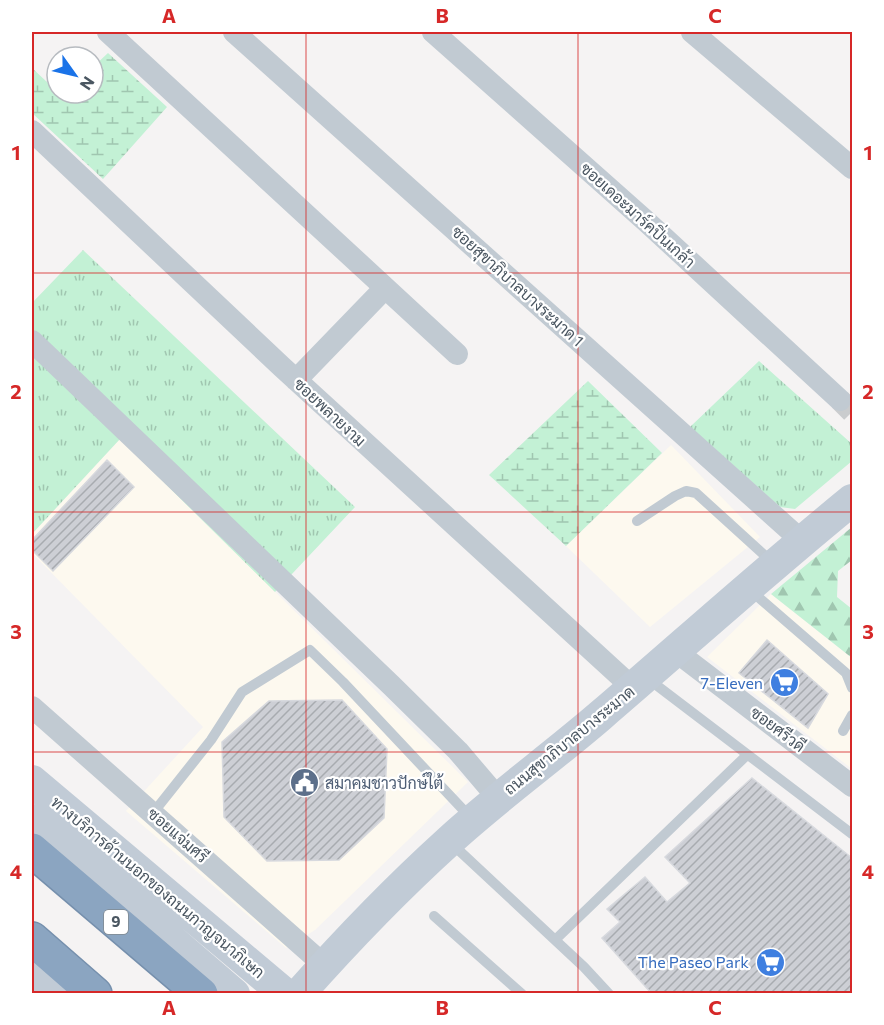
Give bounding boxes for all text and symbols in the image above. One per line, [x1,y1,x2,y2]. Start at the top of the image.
text: A [162,3,176,27]
text: B [435,3,449,27]
text: C [708,3,722,27]
north arrow [45,45,105,105]
text: N [77,73,99,94]
text: 1 [11,140,21,164]
text: 1 [863,140,873,164]
street label: ซอยเดอะมาร์คปิ่นเกล้า [577,156,702,271]
street label: ซอยสุขาภิบาลบางระมาด 1 [447,221,588,352]
street label: ซอยพลายงาม [291,374,370,450]
text: 2 [10,379,22,403]
text: 2 [862,379,874,403]
text: 3 [10,619,22,643]
text: 3 [862,619,874,643]
supermarket icon: 7-Eleven [768,667,800,699]
place label: 7-Eleven [700,673,763,692]
street label: ถนนสุขาภิบาลบางระมาด [500,681,640,800]
street label: ซอยศรีวดี [747,701,810,755]
public building icon: สมาคมชาวปักษ์ใต้ [288,767,320,799]
place label: สมาคมชาวปักษ์ใต้ [325,771,444,792]
street label: ทางบริการด้านนอกของถนนกาญจนาภิเษก [47,792,269,982]
street label: ซอยแจ่มศรี [144,803,213,866]
text: 4 [10,859,22,883]
text: 4 [862,859,874,883]
road number: 9 [104,910,128,934]
supermarket icon: The Paseo Park [754,946,786,978]
place label: The Paseo Park [638,952,749,971]
text: A [162,995,176,1019]
text: B [435,995,449,1019]
text: C [708,995,722,1019]

